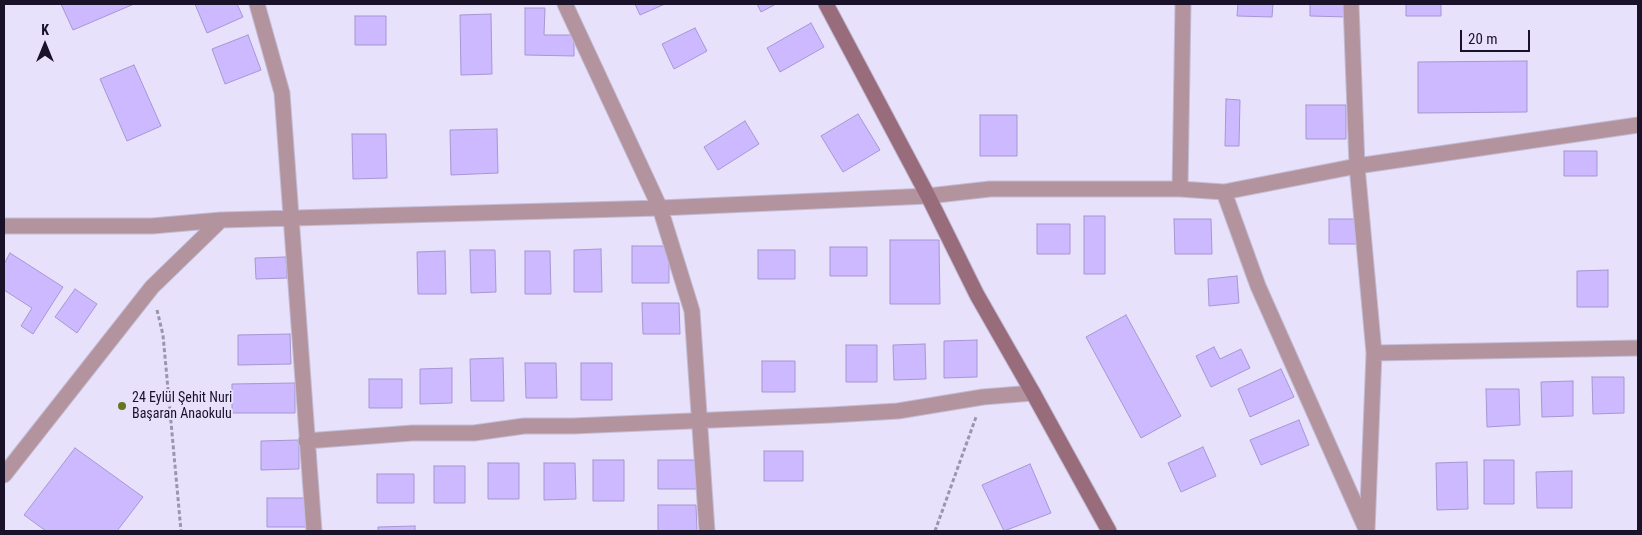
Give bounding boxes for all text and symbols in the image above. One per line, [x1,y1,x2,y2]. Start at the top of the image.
north arrow [20,20,70,70]
scale bar [1462,20,1532,52]
text: K [41,22,49,38]
text: 20 m [1468,30,1498,48]
place label: 24 Eylül Şehit Nuri Başaran Anaokulu [132,390,232,422]
marker: 24 Eylül Şehit Nuri Başaran Anaokulu [116,400,128,412]

